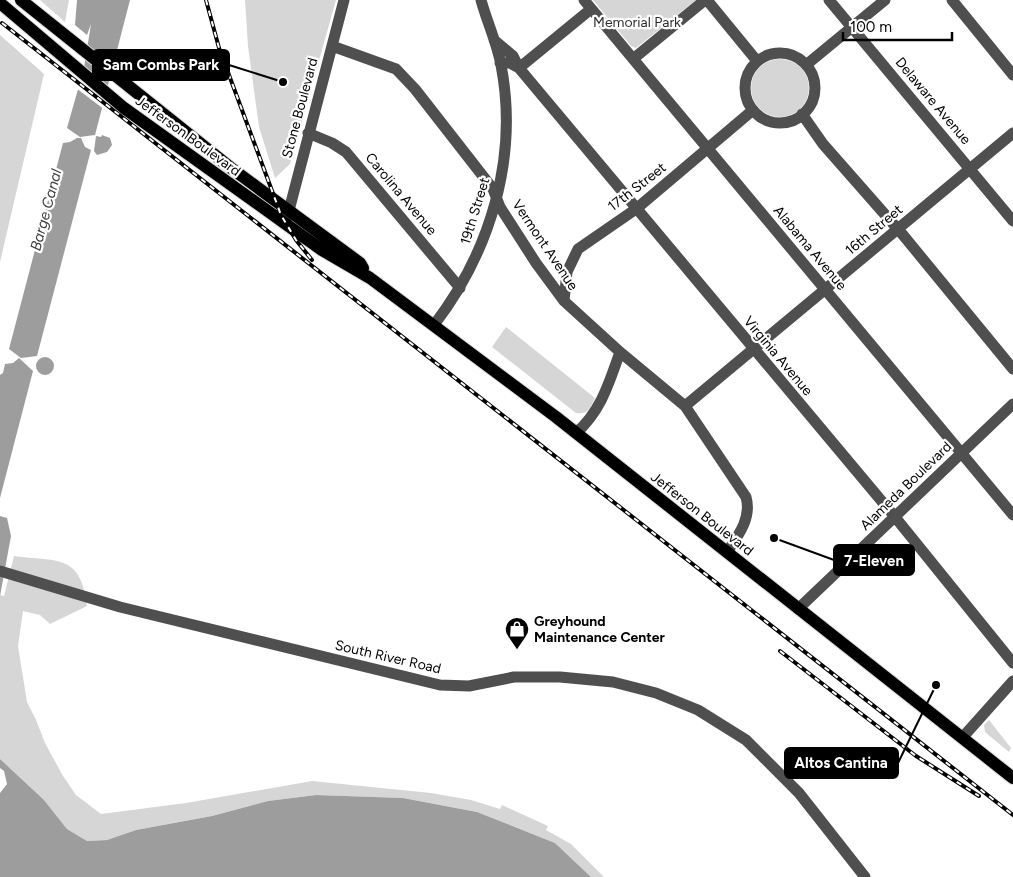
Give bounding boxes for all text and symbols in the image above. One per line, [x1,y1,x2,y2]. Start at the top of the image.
scale bar [843,10,952,42]
park label: Memorial Park [593,14,681,31]
text: 100 m [850,18,892,36]
callout: Sam Combs Park [93,50,229,80]
street label: Delaware Avenue [892,54,975,148]
text: Sam Combs Park [103,56,219,74]
street label: Stone Boulevard [278,56,322,160]
street label: Jefferson Boulevard [132,92,244,180]
street label: Carolina Avenue [362,149,441,239]
street label: 17th Street [605,159,669,215]
water label: Barge Canal [26,167,66,253]
street label: 19th Street [457,175,493,247]
street label: Vermont Avenue [508,197,582,294]
street label: 16th Street [842,201,906,259]
street label: Alabama Avenue [770,202,850,294]
street label: Virginia Avenue [740,313,816,399]
street label: Alameda Boulevard [857,438,955,534]
street label: Jefferson Boulevard [647,469,757,559]
callout: 7-Eleven [834,545,914,575]
text: 7-Eleven [844,552,904,570]
place label: Greyhound Maintenance Center [534,613,666,646]
shop icon: Greyhound Maintenance Center [504,616,530,650]
street label: South River Road [333,637,443,677]
callout: Altos Cantina [785,748,898,778]
text: Altos Cantina [794,754,888,772]

